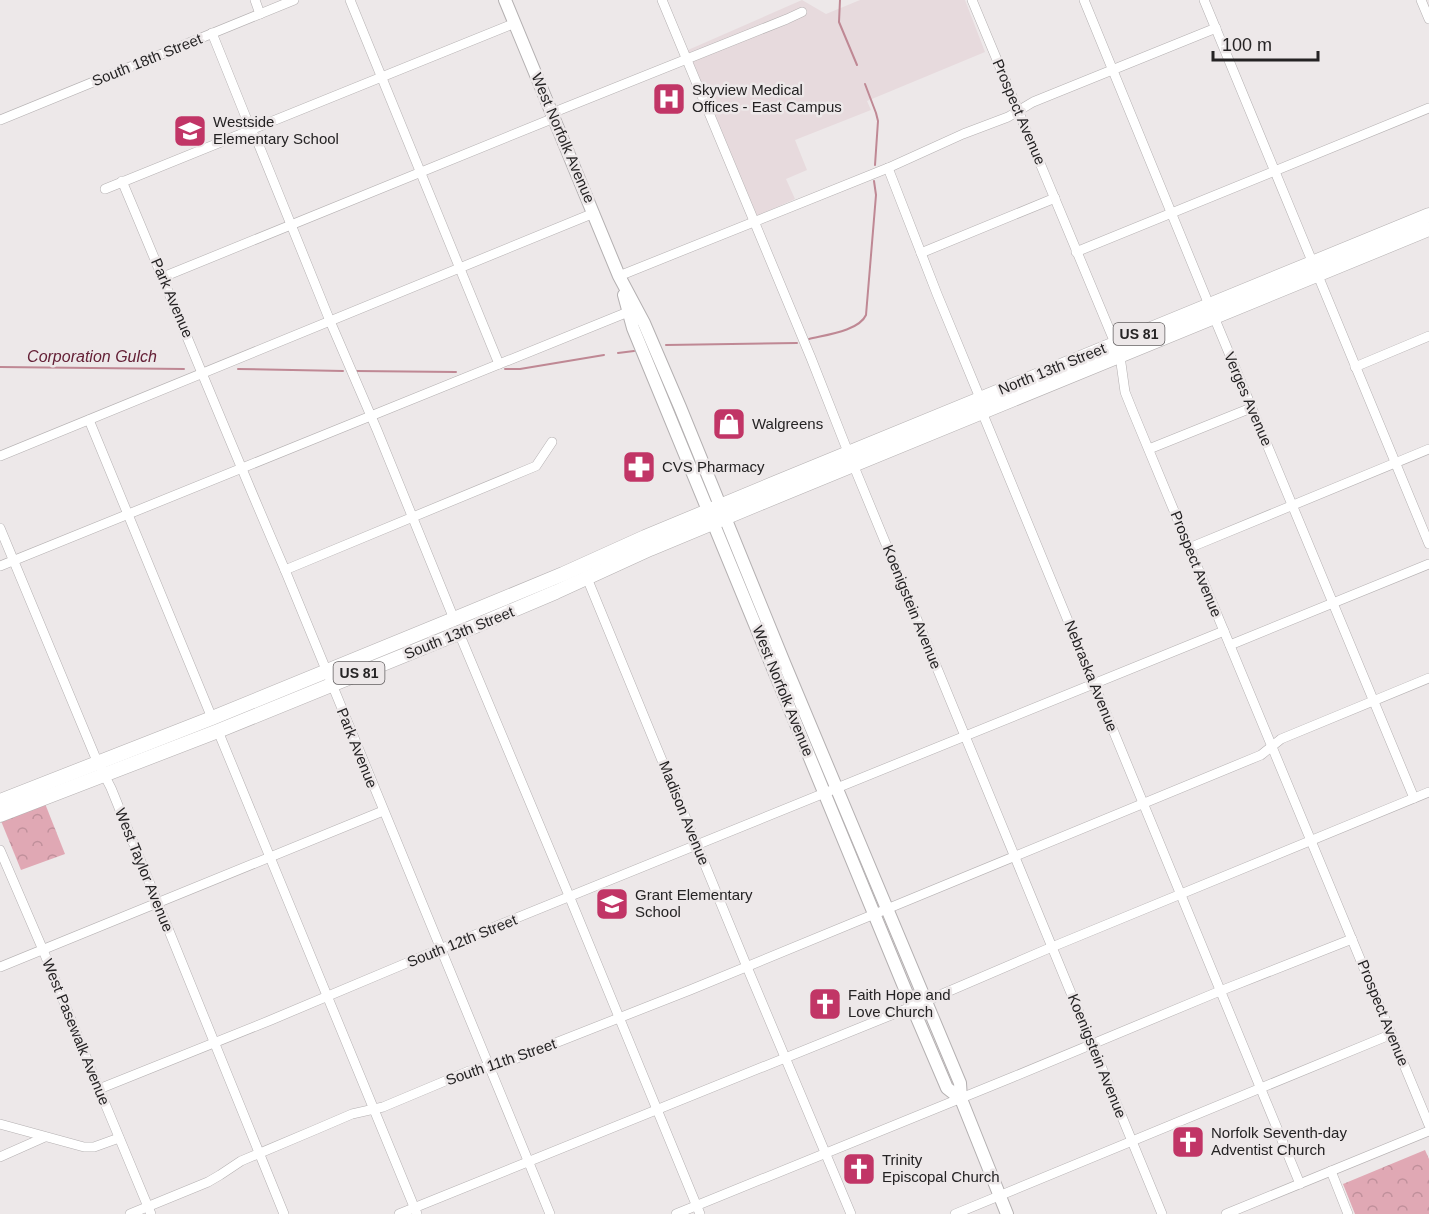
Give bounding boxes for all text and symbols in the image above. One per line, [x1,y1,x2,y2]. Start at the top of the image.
scale bar [1213,24,1318,62]
street label: South 18th Street [90,29,205,89]
text: 100 m [1222,35,1272,55]
street label: Prospect Avenue [990,56,1049,167]
street label: West Norfolk Avenue [528,70,599,205]
hospital icon: Skyview Medical Offices - East Campus [651,81,687,117]
place label: Skyview Medical Offices - East Campus [692,81,842,115]
school or university icon: Westside Elementary School [172,113,208,149]
place label: Westside Elementary School [213,113,339,147]
street label: Park Avenue [148,255,197,340]
road number: US 81 [1114,323,1164,345]
street label: North 13th Street [996,339,1109,398]
water label: Corporation Gulch [27,348,157,365]
street label: Verges Avenue [1221,349,1276,448]
shop icon: Walgreens [711,406,747,442]
place label: Walgreens [752,415,823,432]
pharmacy icon: CVS Pharmacy [621,449,657,485]
place label: CVS Pharmacy [662,458,765,475]
street label: Prospect Avenue [1167,508,1226,619]
street label: Koenigstein Avenue [880,542,945,671]
street label: South 13th Street [402,602,517,662]
street label: Nebraska Avenue [1061,618,1121,734]
street label: West Norfolk Avenue [749,623,817,759]
road number: US 81 [334,662,385,684]
street label: Park Avenue [334,705,381,790]
street label: Madison Avenue [656,758,713,867]
street label: West Taylor Avenue [112,806,177,934]
school or university icon: Grant Elementary School [594,886,630,922]
place label: Grant Elementary School [635,886,753,920]
street label: South 12th Street [405,910,520,970]
street label: West Pasewalk Avenue [39,956,114,1107]
street label: Prospect Avenue [1354,957,1413,1068]
church icon: Faith Hope and Love Church [807,986,843,1022]
place label: Faith Hope and Love Church [848,986,951,1020]
street label: Koenigstein Avenue [1065,991,1130,1120]
street label: South 11th Street [443,1034,559,1088]
church icon: Norfolk Seventh-day Adventist Church [1170,1124,1206,1160]
place label: Norfolk Seventh-day Adventist Church [1211,1124,1347,1158]
church icon: Trinity Episcopal Church [841,1151,877,1187]
place label: Trinity Episcopal Church [882,1151,1000,1185]

